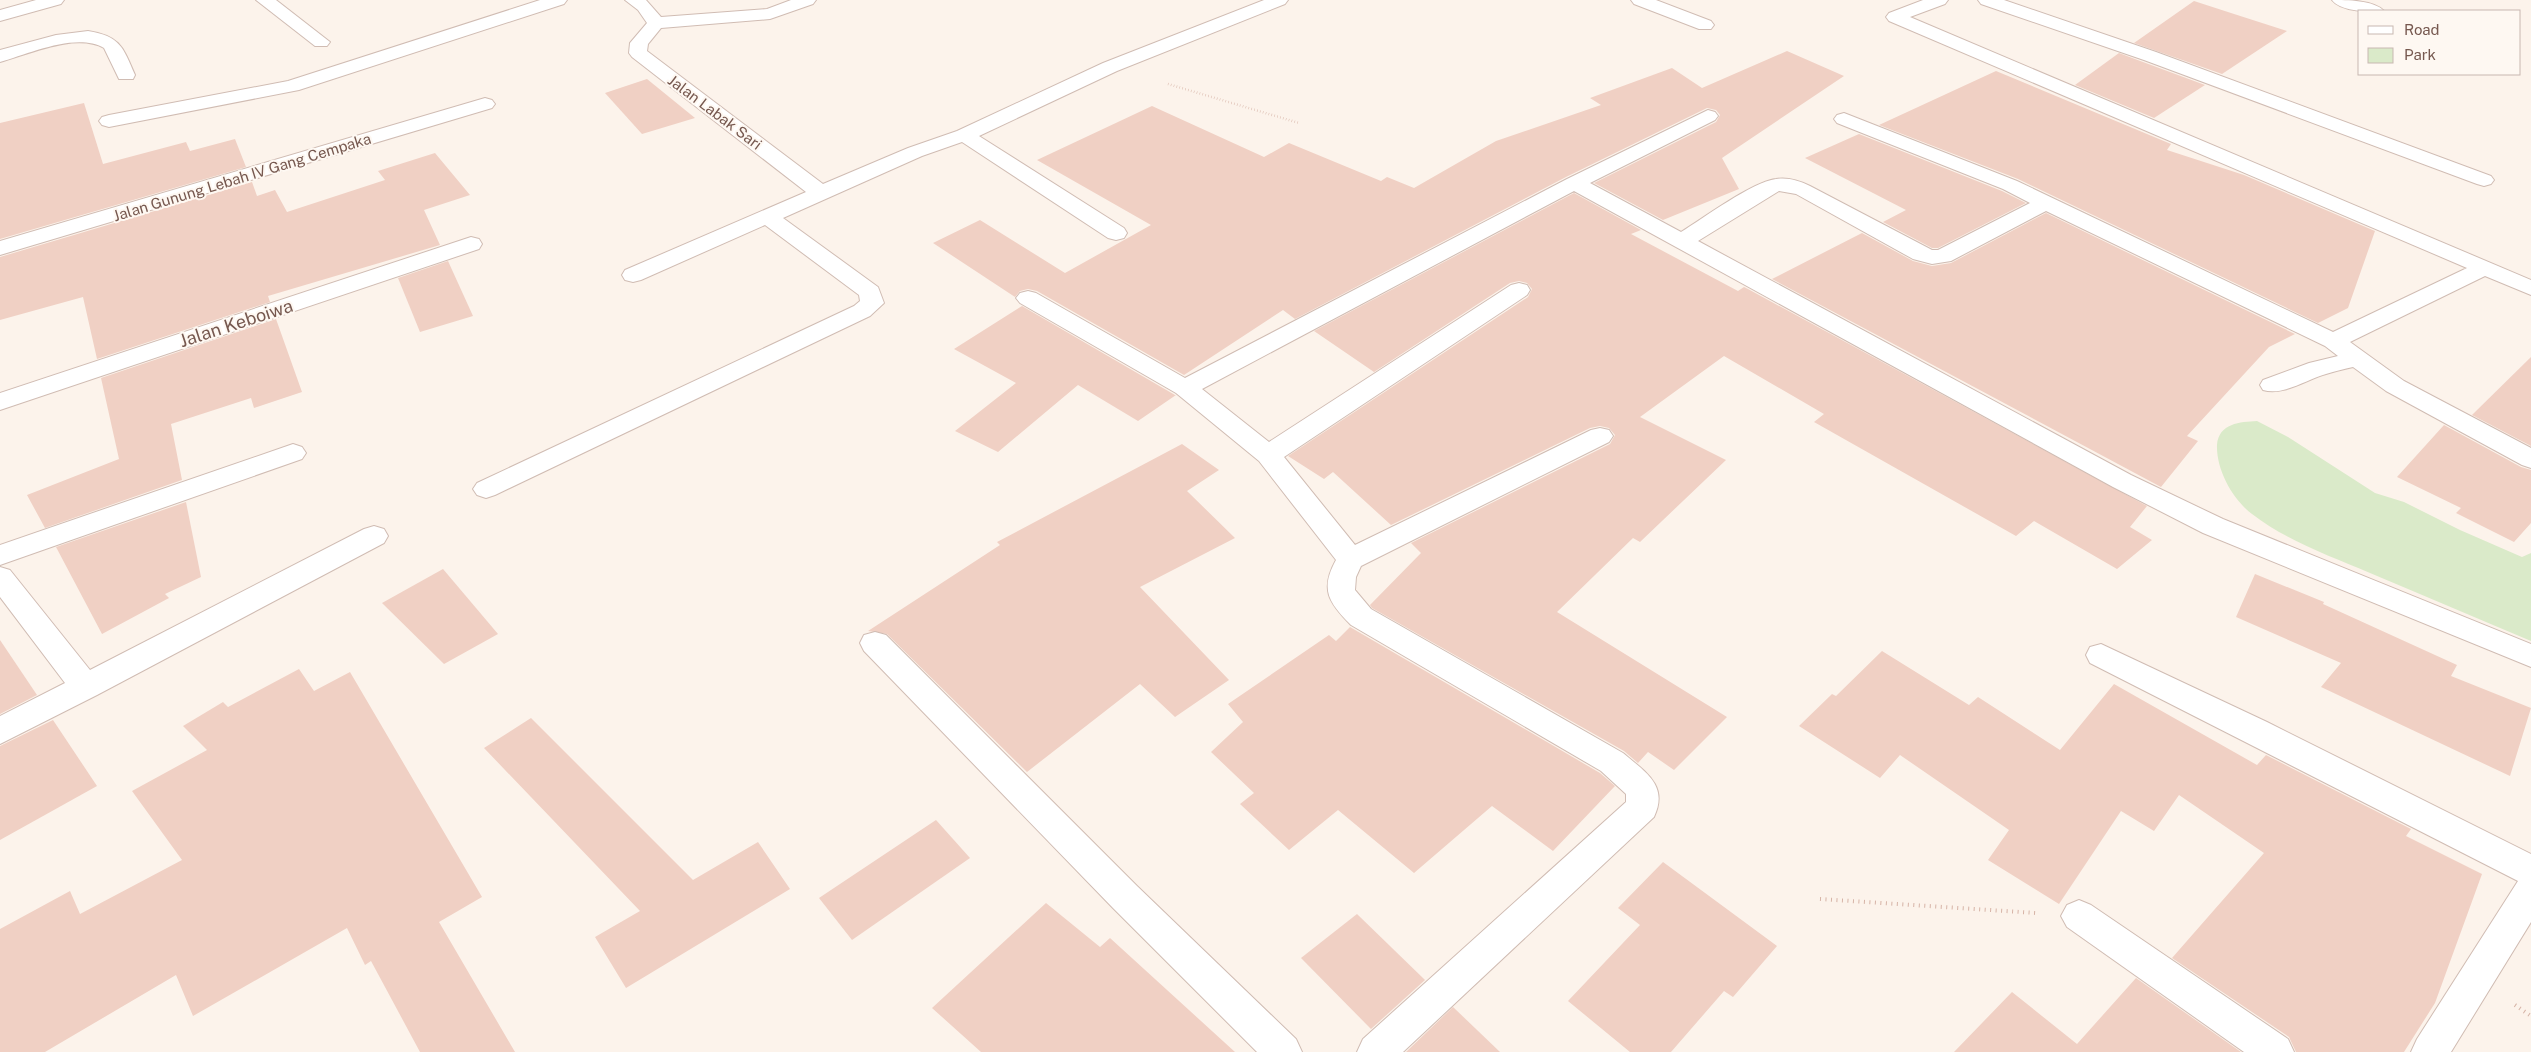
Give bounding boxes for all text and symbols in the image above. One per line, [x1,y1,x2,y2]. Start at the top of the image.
legend [2358,10,2521,75]
text: Road [2404,21,2440,38]
text: Park [2404,46,2436,63]
street label: Jalan Labak Sari [665,71,765,153]
street label: Jalan Gunung Lebah IV Gang Cempaka [111,130,373,224]
street label: Jalan Keboiwa [177,295,295,351]

